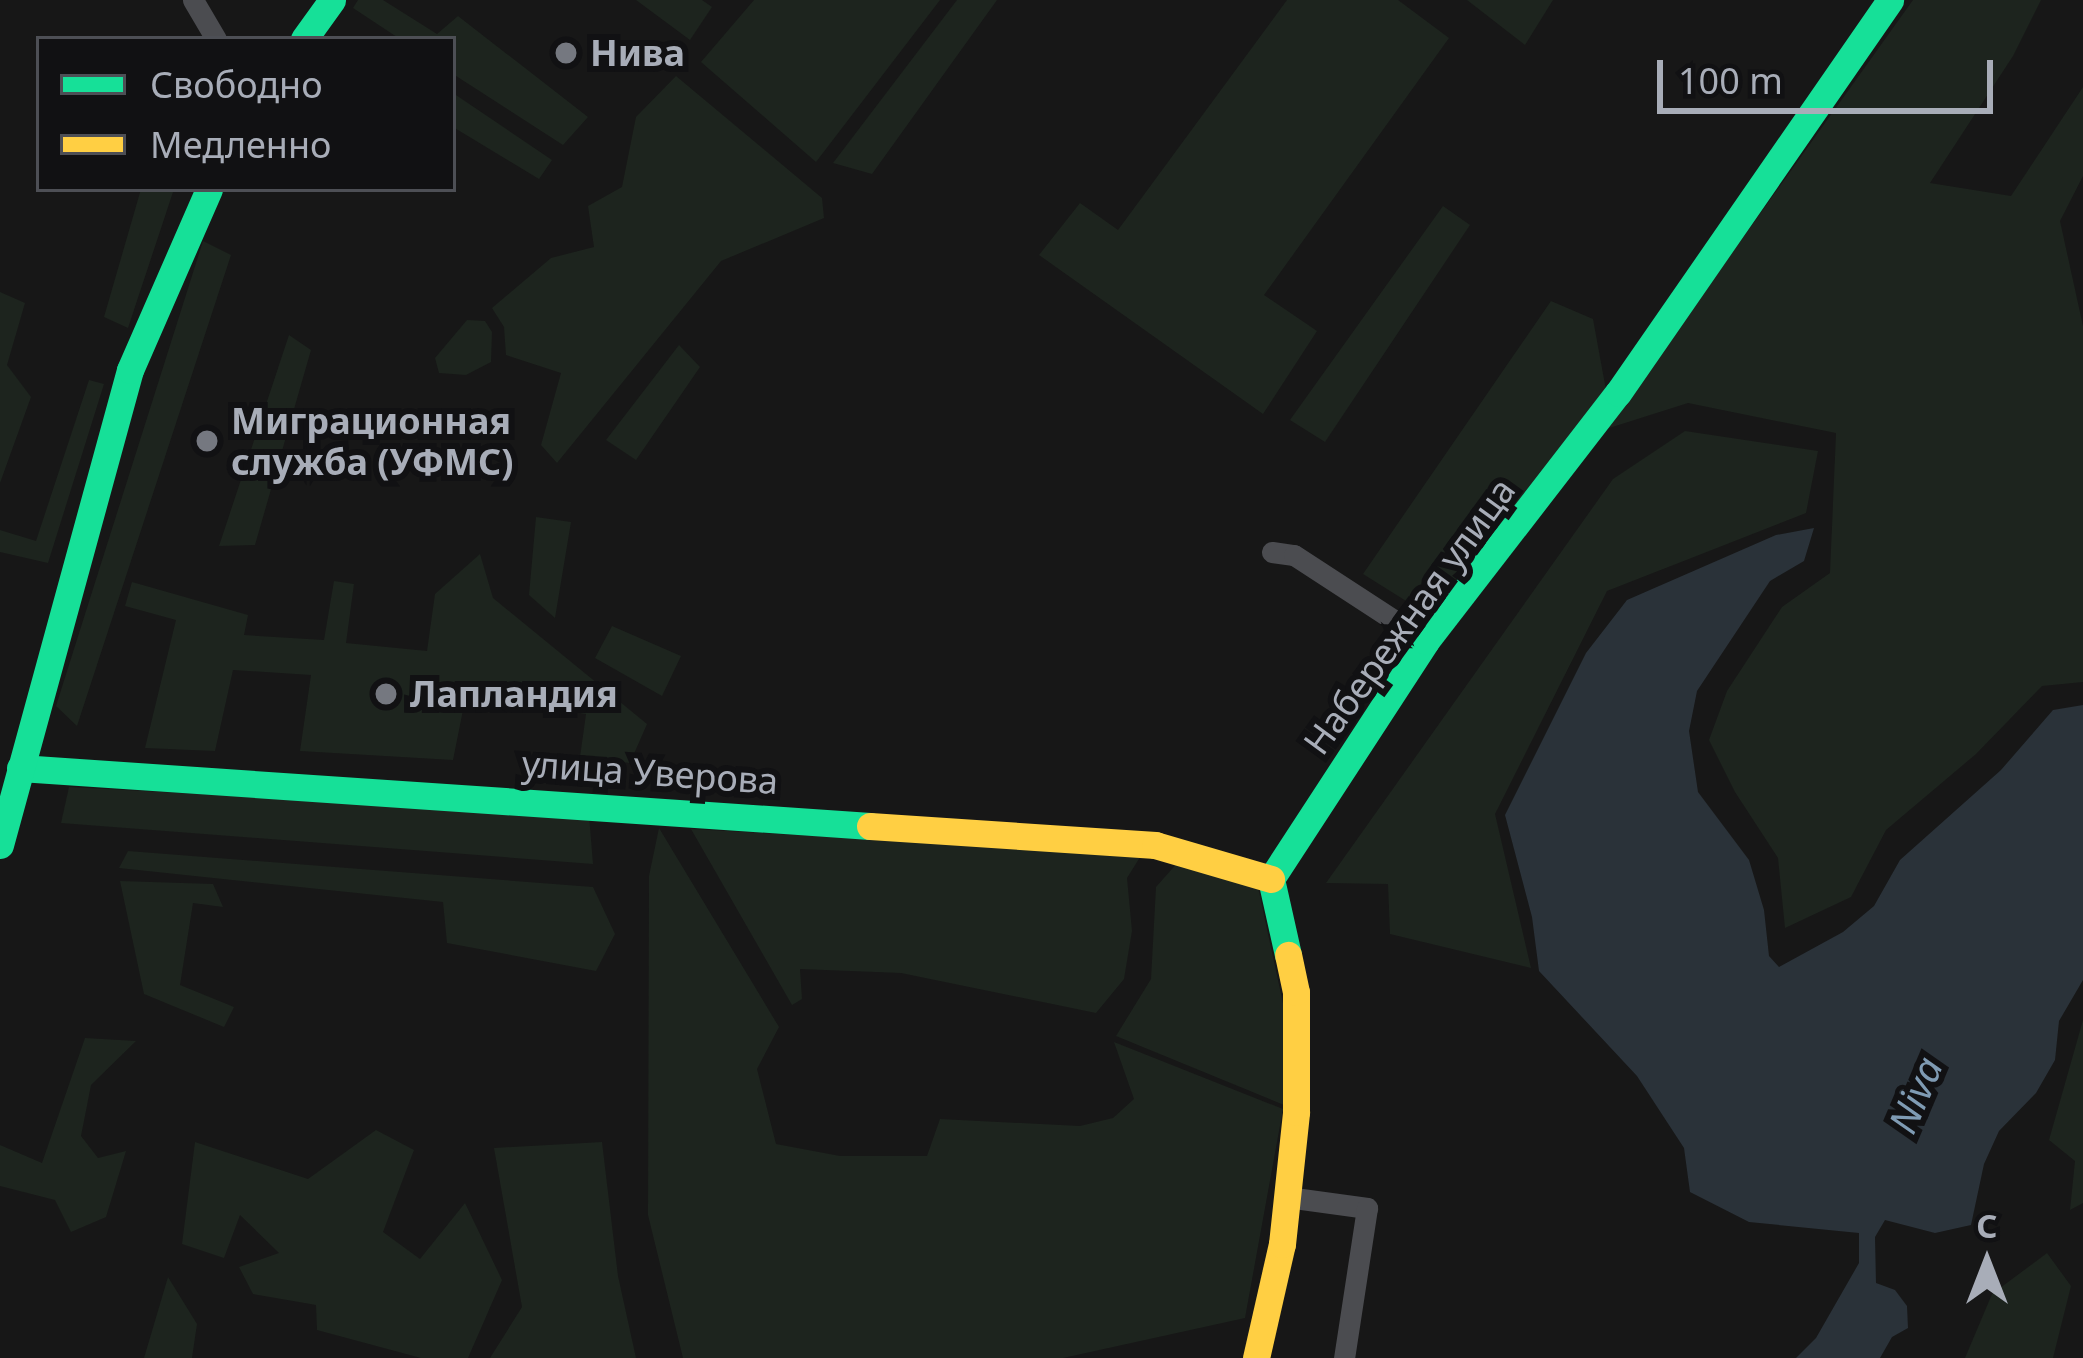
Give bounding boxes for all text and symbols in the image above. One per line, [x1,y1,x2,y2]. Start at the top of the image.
place label: Нива [590,31,685,75]
legend [36,36,456,192]
scale bar [1663,36,1999,110]
marker: Нива [553,40,579,66]
text: 100 m [1678,56,1783,105]
text: Свободно [150,60,323,109]
text: Медленно [150,120,331,169]
place label: Миграционная служба (УФМС) [231,398,513,483]
marker: Миграционная служба (УФМС) [194,428,220,454]
street label: Набережная улица [1294,470,1524,762]
place label: Лапландия [410,672,618,716]
marker: Лапландия [373,681,399,707]
street label: улица Уверова [520,741,780,803]
water label: Niva [1878,1050,1952,1140]
north arrow [1927,1202,2047,1322]
text: С [1976,1203,1998,1248]

